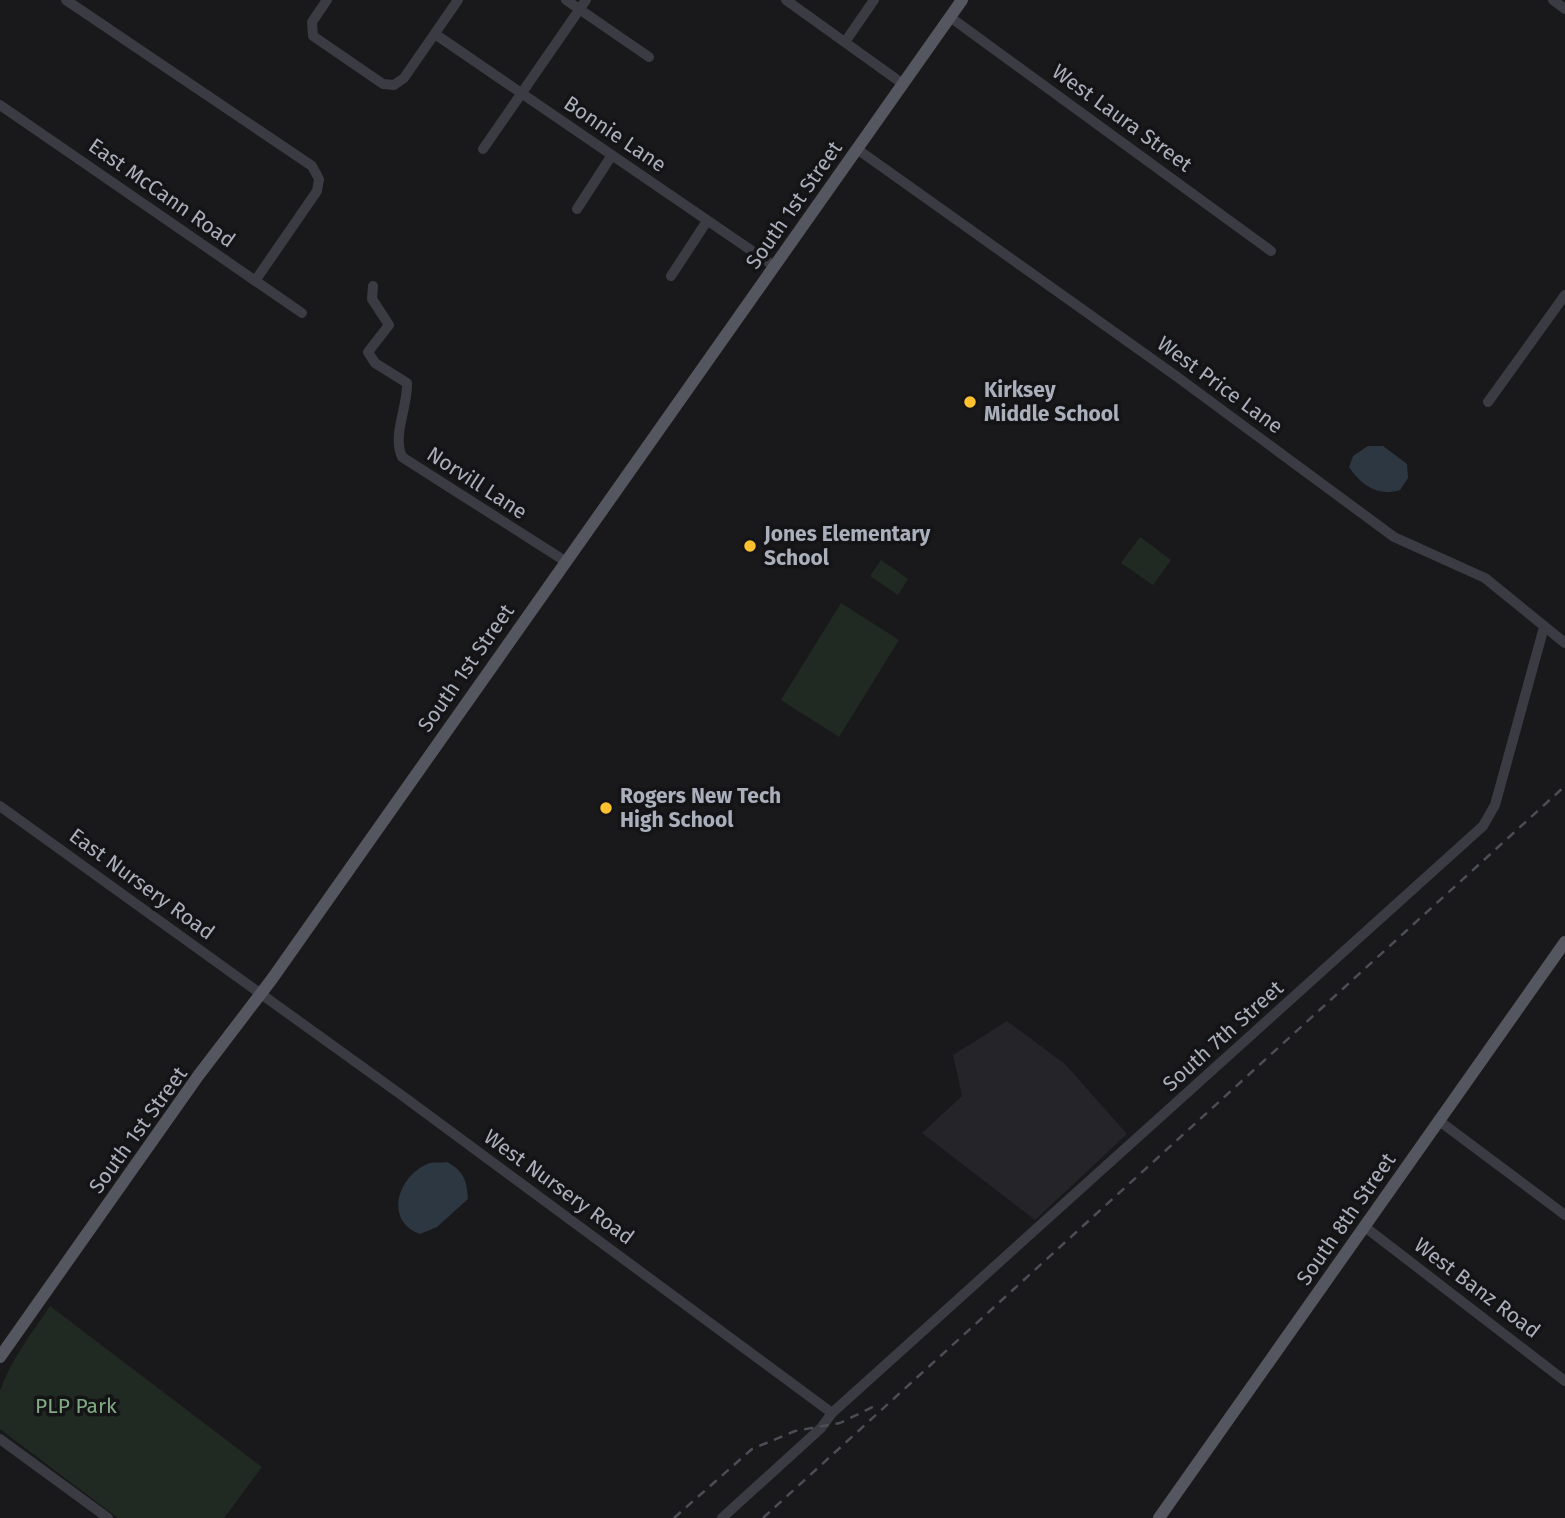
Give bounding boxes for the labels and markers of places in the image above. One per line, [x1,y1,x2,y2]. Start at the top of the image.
place label: Kirksey Middle School [984,377,1120,427]
marker: Kirksey Middle School [962,394,978,410]
place label: Jones Elementary School [763,521,931,571]
marker: Jones Elementary School [742,538,758,554]
place label: Rogers New Tech High School [620,783,781,833]
marker: Rogers New Tech High School [598,800,614,816]

